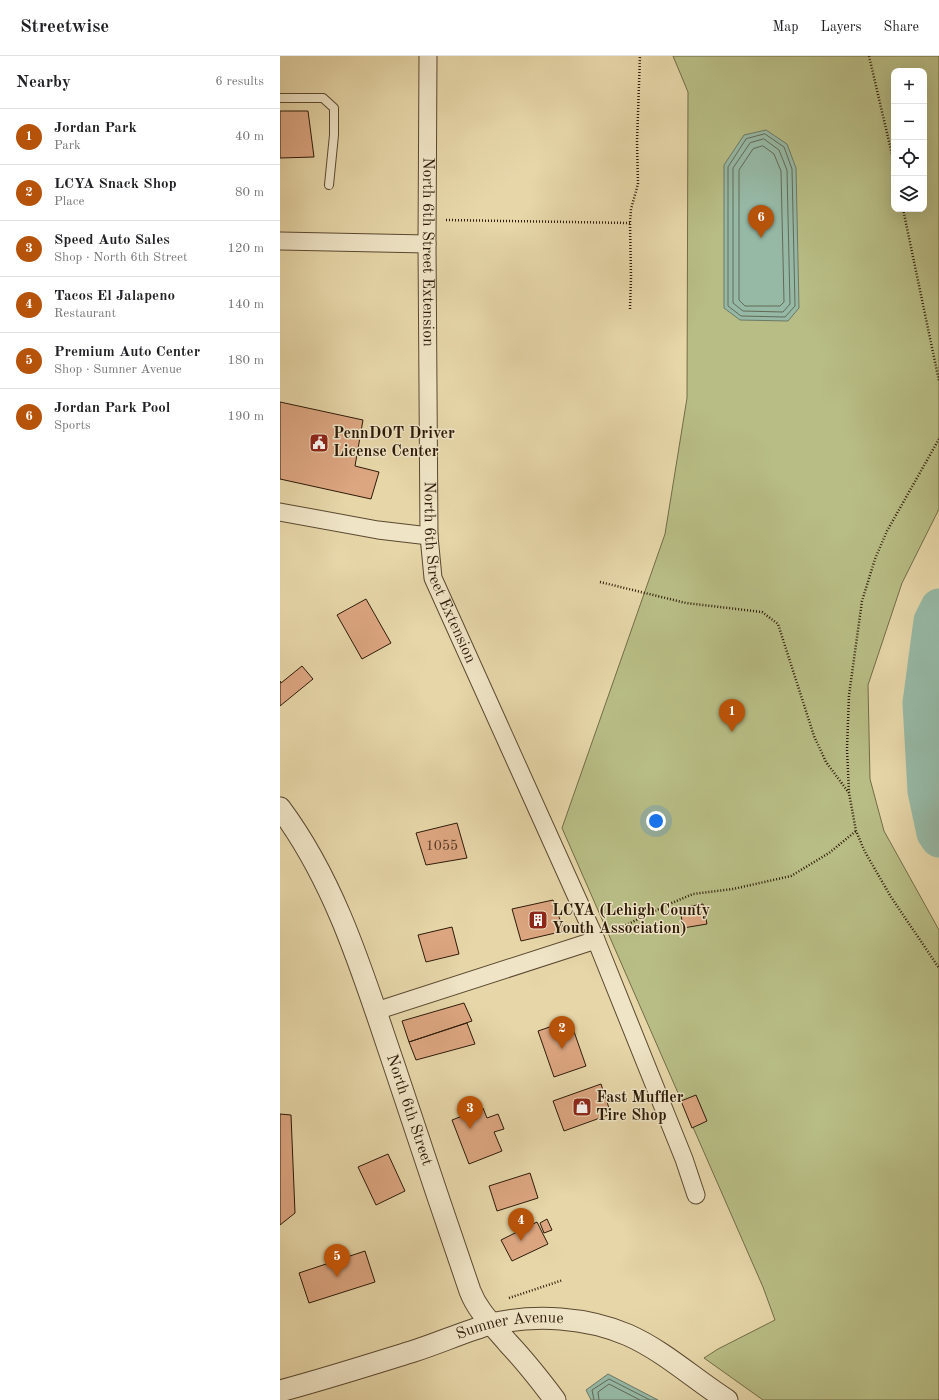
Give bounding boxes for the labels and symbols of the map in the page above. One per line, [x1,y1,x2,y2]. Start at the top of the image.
street label: North 6th Street Extension [419,157,436,347]
pin: 6 [748,205,774,238]
place label: PennDOT Driver License Center [333,426,455,460]
public building icon: PennDOT Driver License Center [308,432,330,454]
street label: North 6th Street Extension [421,481,478,666]
pin: 1 [719,699,745,732]
your location [646,811,666,831]
house number: 1055 [426,839,458,853]
place label: LCYA (Lehigh County Youth Association) [552,902,710,937]
building icon: LCYA (Lehigh County Youth Association) [527,909,549,931]
pin: 2 [549,1016,575,1049]
street label: North 6th Street [383,1052,435,1168]
place label: Fast Muffler Tire Shop [596,1090,684,1124]
pin: 3 [457,1096,483,1129]
shop icon: Fast Muffler Tire Shop [571,1096,593,1118]
pin: 4 [508,1208,534,1241]
pin: 5 [324,1244,350,1277]
street label: Sumner Avenue [454,1310,564,1343]

